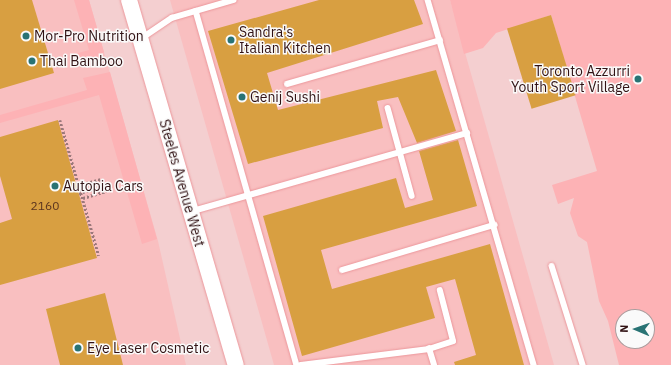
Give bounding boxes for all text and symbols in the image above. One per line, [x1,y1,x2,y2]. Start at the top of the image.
place label: Sandra's Italian Kitchen [239,24,331,56]
place label: Mor-Pro Nutrition [34,28,144,44]
marker: Mor-Pro Nutrition [21,31,31,41]
marker: Sandra's Italian Kitchen [226,35,236,45]
place label: Thai Bamboo [40,53,123,69]
marker: Thai Bamboo [27,56,37,66]
place label: Toronto Azzurri Youth Sport Village [511,63,630,96]
marker: Toronto Azzurri Youth Sport Village [633,74,643,84]
place label: Genij Sushi [250,89,320,105]
marker: Genij Sushi [237,92,247,102]
street label: Steeles Avenue West [156,117,208,249]
place label: Autopia Cars [63,178,143,194]
marker: Autopia Cars [50,181,60,191]
house number: 2160 [31,199,59,213]
north arrow [615,309,655,349]
text: N [617,324,631,333]
place label: Eye Laser Cosmetic [87,340,209,356]
marker: Eye Laser Cosmetic [72,342,84,354]

